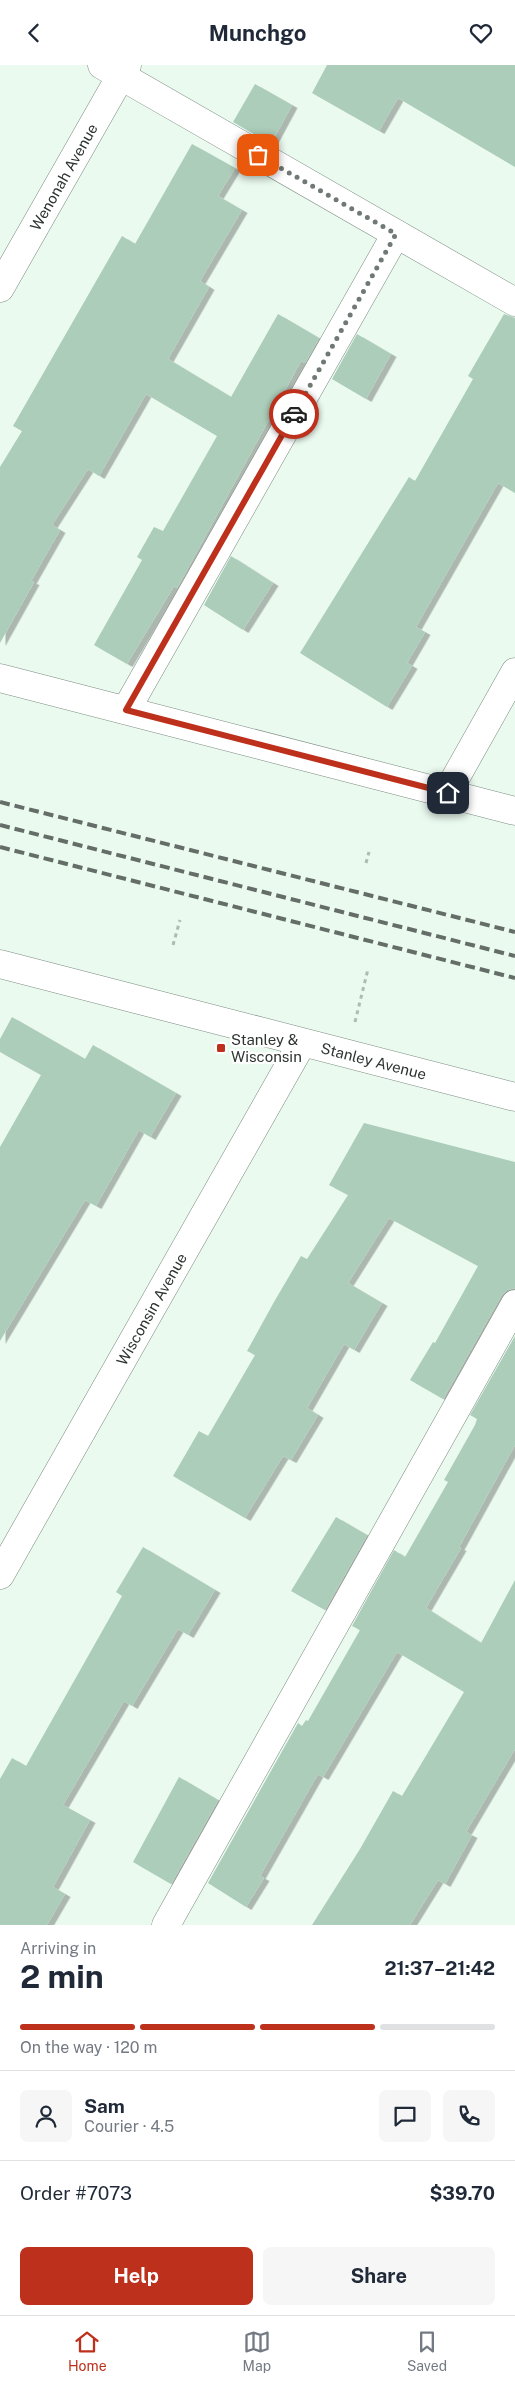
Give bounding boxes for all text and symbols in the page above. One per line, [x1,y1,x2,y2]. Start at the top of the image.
icon: back [20,19,48,47]
icon: heart [467,19,495,47]
text: Munchgo [209,20,306,46]
street label: Wenonah Avenue [26,120,100,233]
pin [237,134,279,176]
icon: bag [244,141,272,169]
courier [269,389,319,439]
icon: car [280,400,308,428]
pin [427,772,469,814]
icon: home [434,779,462,807]
place label: Stanley & Wisconsin [231,1031,302,1065]
street label: Stanley Avenue [319,1039,428,1082]
marker: Stanley & Wisconsin [215,1042,227,1054]
street label: Wisconsin Avenue [113,1250,190,1368]
text: Arriving in [20,1939,96,1958]
text: 21:37–21:42 [384,1957,495,1979]
text: 2 min [20,1958,104,1995]
text: On the way · 120 m [20,2038,157,2057]
button: person [20,2090,72,2142]
button: chat [379,2090,431,2142]
button: phone [443,2090,495,2142]
text: Sam [84,2095,125,2117]
text: Courier · 4.5 [84,2117,174,2136]
text: Order #7073 [20,2182,132,2204]
text: $39.70 [429,2182,495,2204]
button: Help [20,2247,253,2305]
button: Share [263,2247,495,2305]
tab: Home [68,2328,107,2374]
tab: Map [243,2328,271,2374]
tab: Saved [407,2328,447,2374]

